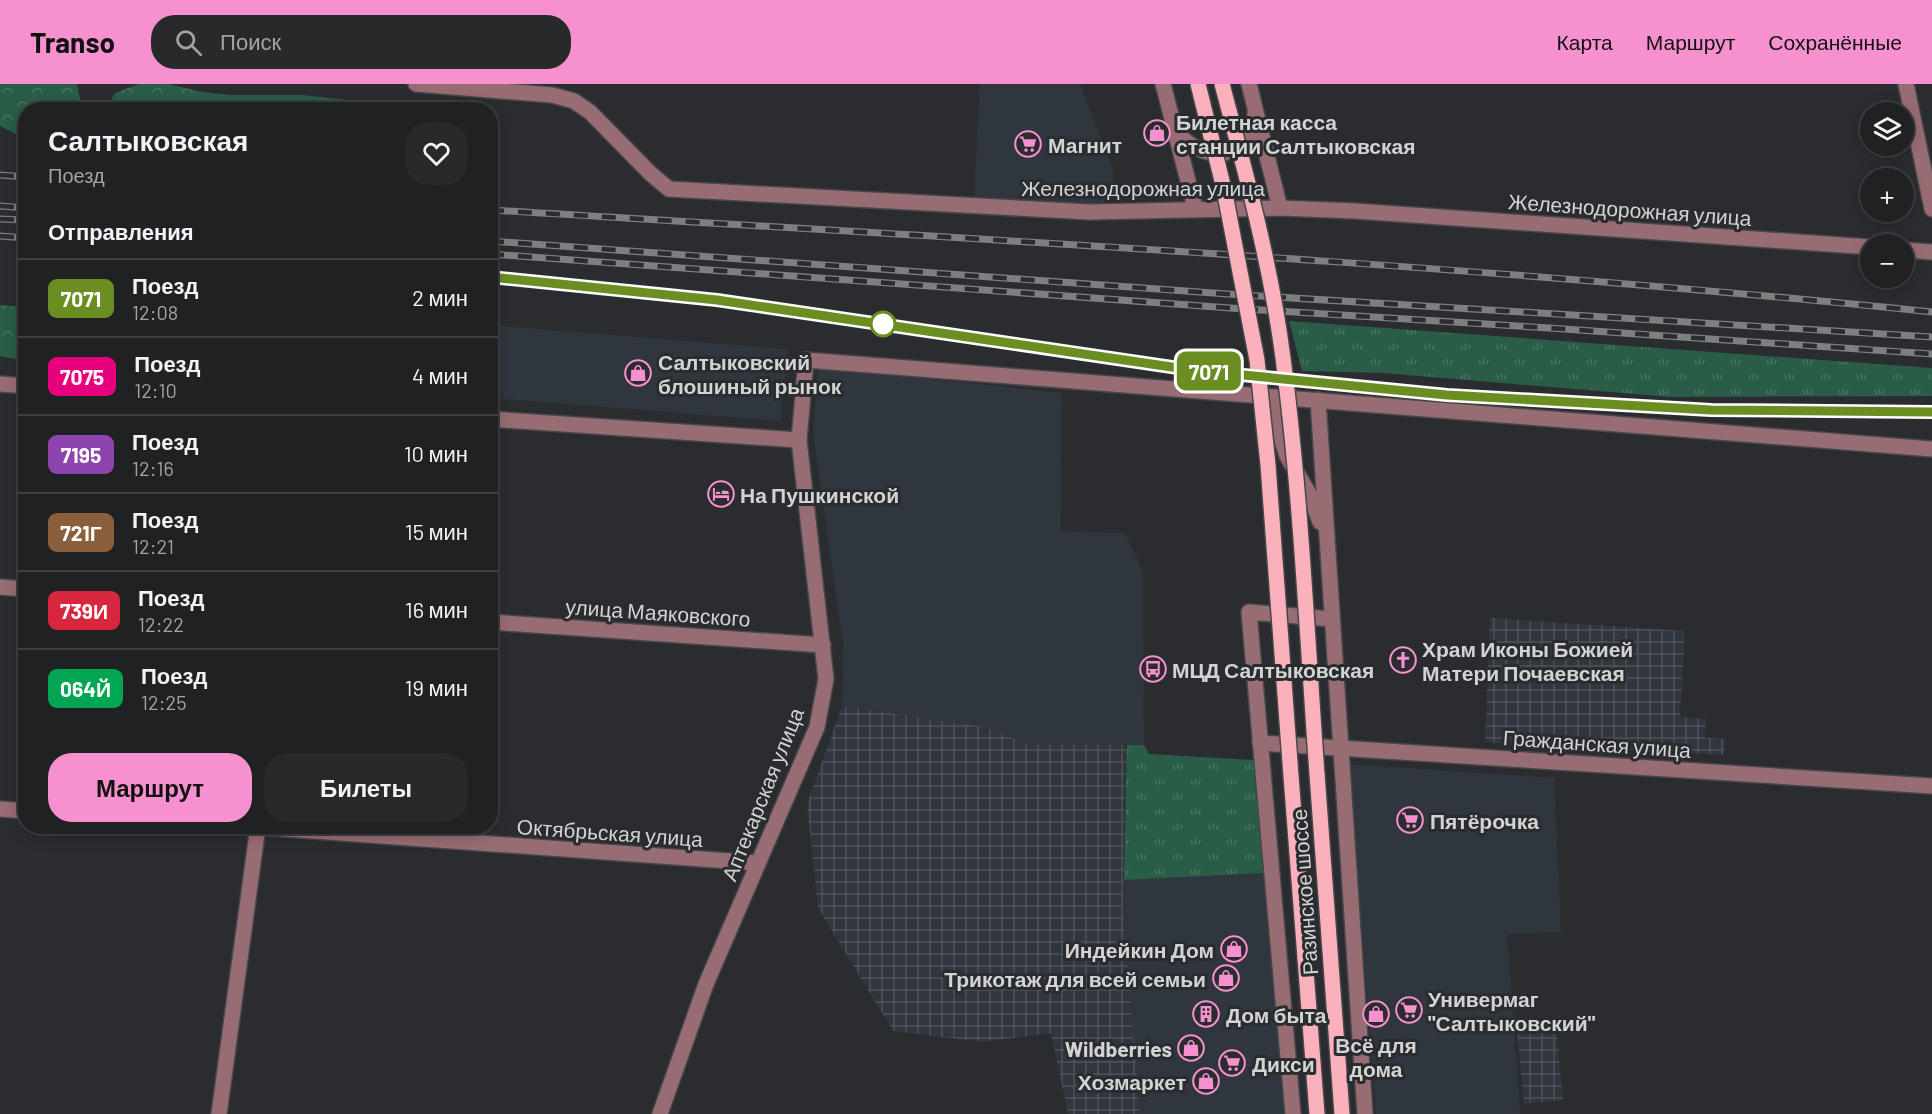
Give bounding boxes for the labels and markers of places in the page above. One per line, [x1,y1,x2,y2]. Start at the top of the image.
place label: Билетная касса станции Салтыковская [1176,109,1416,158]
shop icon: Билетная касса станции Салтыковская [1142,118,1172,148]
supermarket icon: Магнит [1013,129,1043,159]
place label: Магнит [1048,132,1122,157]
unlabelled marker [870,311,896,337]
place label: Салтыковский блошиный рынок [658,349,842,398]
shop icon: Салтыковский блошиный рынок [623,358,653,388]
hotel icon: На Пушкинской [706,479,736,509]
place label: На Пушкинской [740,482,899,507]
place label: Храм Иконы Божией Матери Почаевская [1422,636,1633,685]
church icon: Храм Иконы Божией Матери Почаевская [1388,645,1418,675]
bus stop icon: МЦД Салтыковская [1138,654,1168,684]
place label: МЦД Салтыковская [1172,657,1374,682]
supermarket icon: Пятёрочка [1395,805,1425,835]
place label: Пятёрочка [1430,808,1539,833]
shop icon: Индейкин Дом [1219,934,1249,964]
place label: Индейкин Дом [1065,937,1214,962]
shop icon: Трикотаж для всей семьи [1211,963,1241,993]
place label: Трикотаж для всей семьи [944,966,1206,991]
place label: Универмаг "Салтыковский" [1428,986,1596,1035]
supermarket icon: Универмаг "Салтыковский" [1394,995,1424,1025]
building icon: Дом быта [1191,999,1221,1029]
shop icon: Всё для дома [1361,999,1391,1029]
place label: Дом быта [1226,1002,1327,1027]
place label: Всё для дома [1335,1032,1417,1081]
shop icon: Wildberries [1176,1033,1206,1063]
place label: Wildberries [1065,1036,1172,1061]
supermarket icon: Дикси [1217,1048,1247,1078]
place label: Дикси [1252,1051,1315,1076]
shop icon: Хозмаркет [1191,1066,1221,1096]
place label: Хозмаркет [1078,1069,1186,1094]

